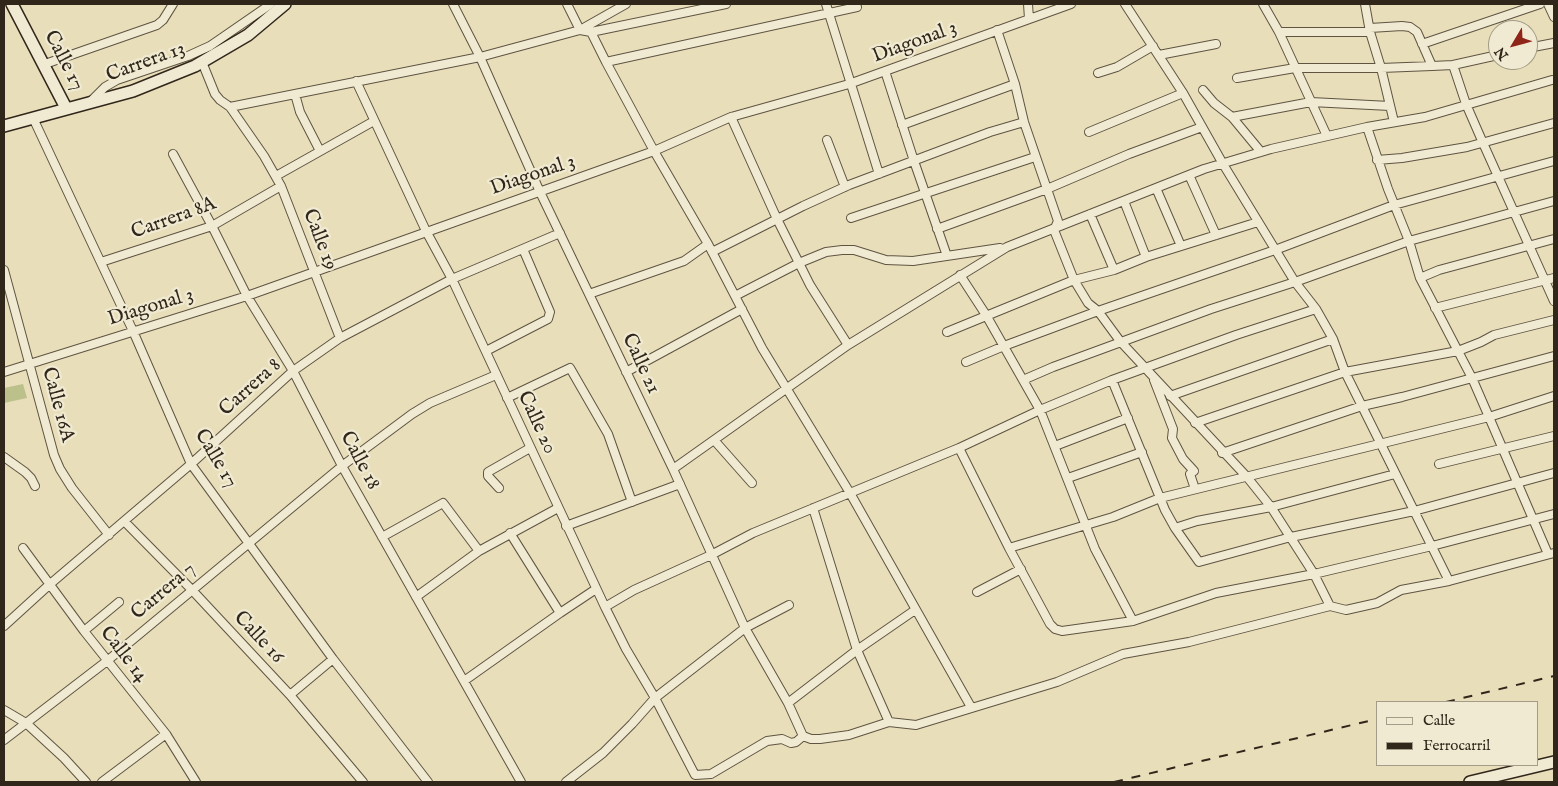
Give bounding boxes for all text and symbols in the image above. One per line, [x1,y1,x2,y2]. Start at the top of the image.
street label: Diagonal 3 [869,17,961,69]
north arrow [1488,20,1538,70]
street label: Calle 17 [38,27,88,95]
street label: Carrera 13 [103,38,189,88]
text: N [1491,43,1513,64]
street label: Diagonal 3 [487,150,579,202]
street label: Carrera 8A [128,193,220,245]
street label: Calle 19 [296,206,342,274]
street label: Diagonal 3 [105,284,197,332]
street label: Calle 21 [616,330,664,398]
street label: Carrera 8 [215,354,287,422]
street label: Calle 16A [35,365,79,445]
street label: Calle 20 [511,388,561,458]
street label: Calle 17 [188,425,242,493]
street label: Calle 18 [334,428,384,494]
street label: Carrera 7 [127,558,201,626]
street label: Calle 16 [228,607,288,669]
street label: Calle 14 [94,622,152,688]
legend [1376,701,1538,766]
text: Calle [1423,711,1455,730]
text: Ferrocarril [1423,736,1490,755]

